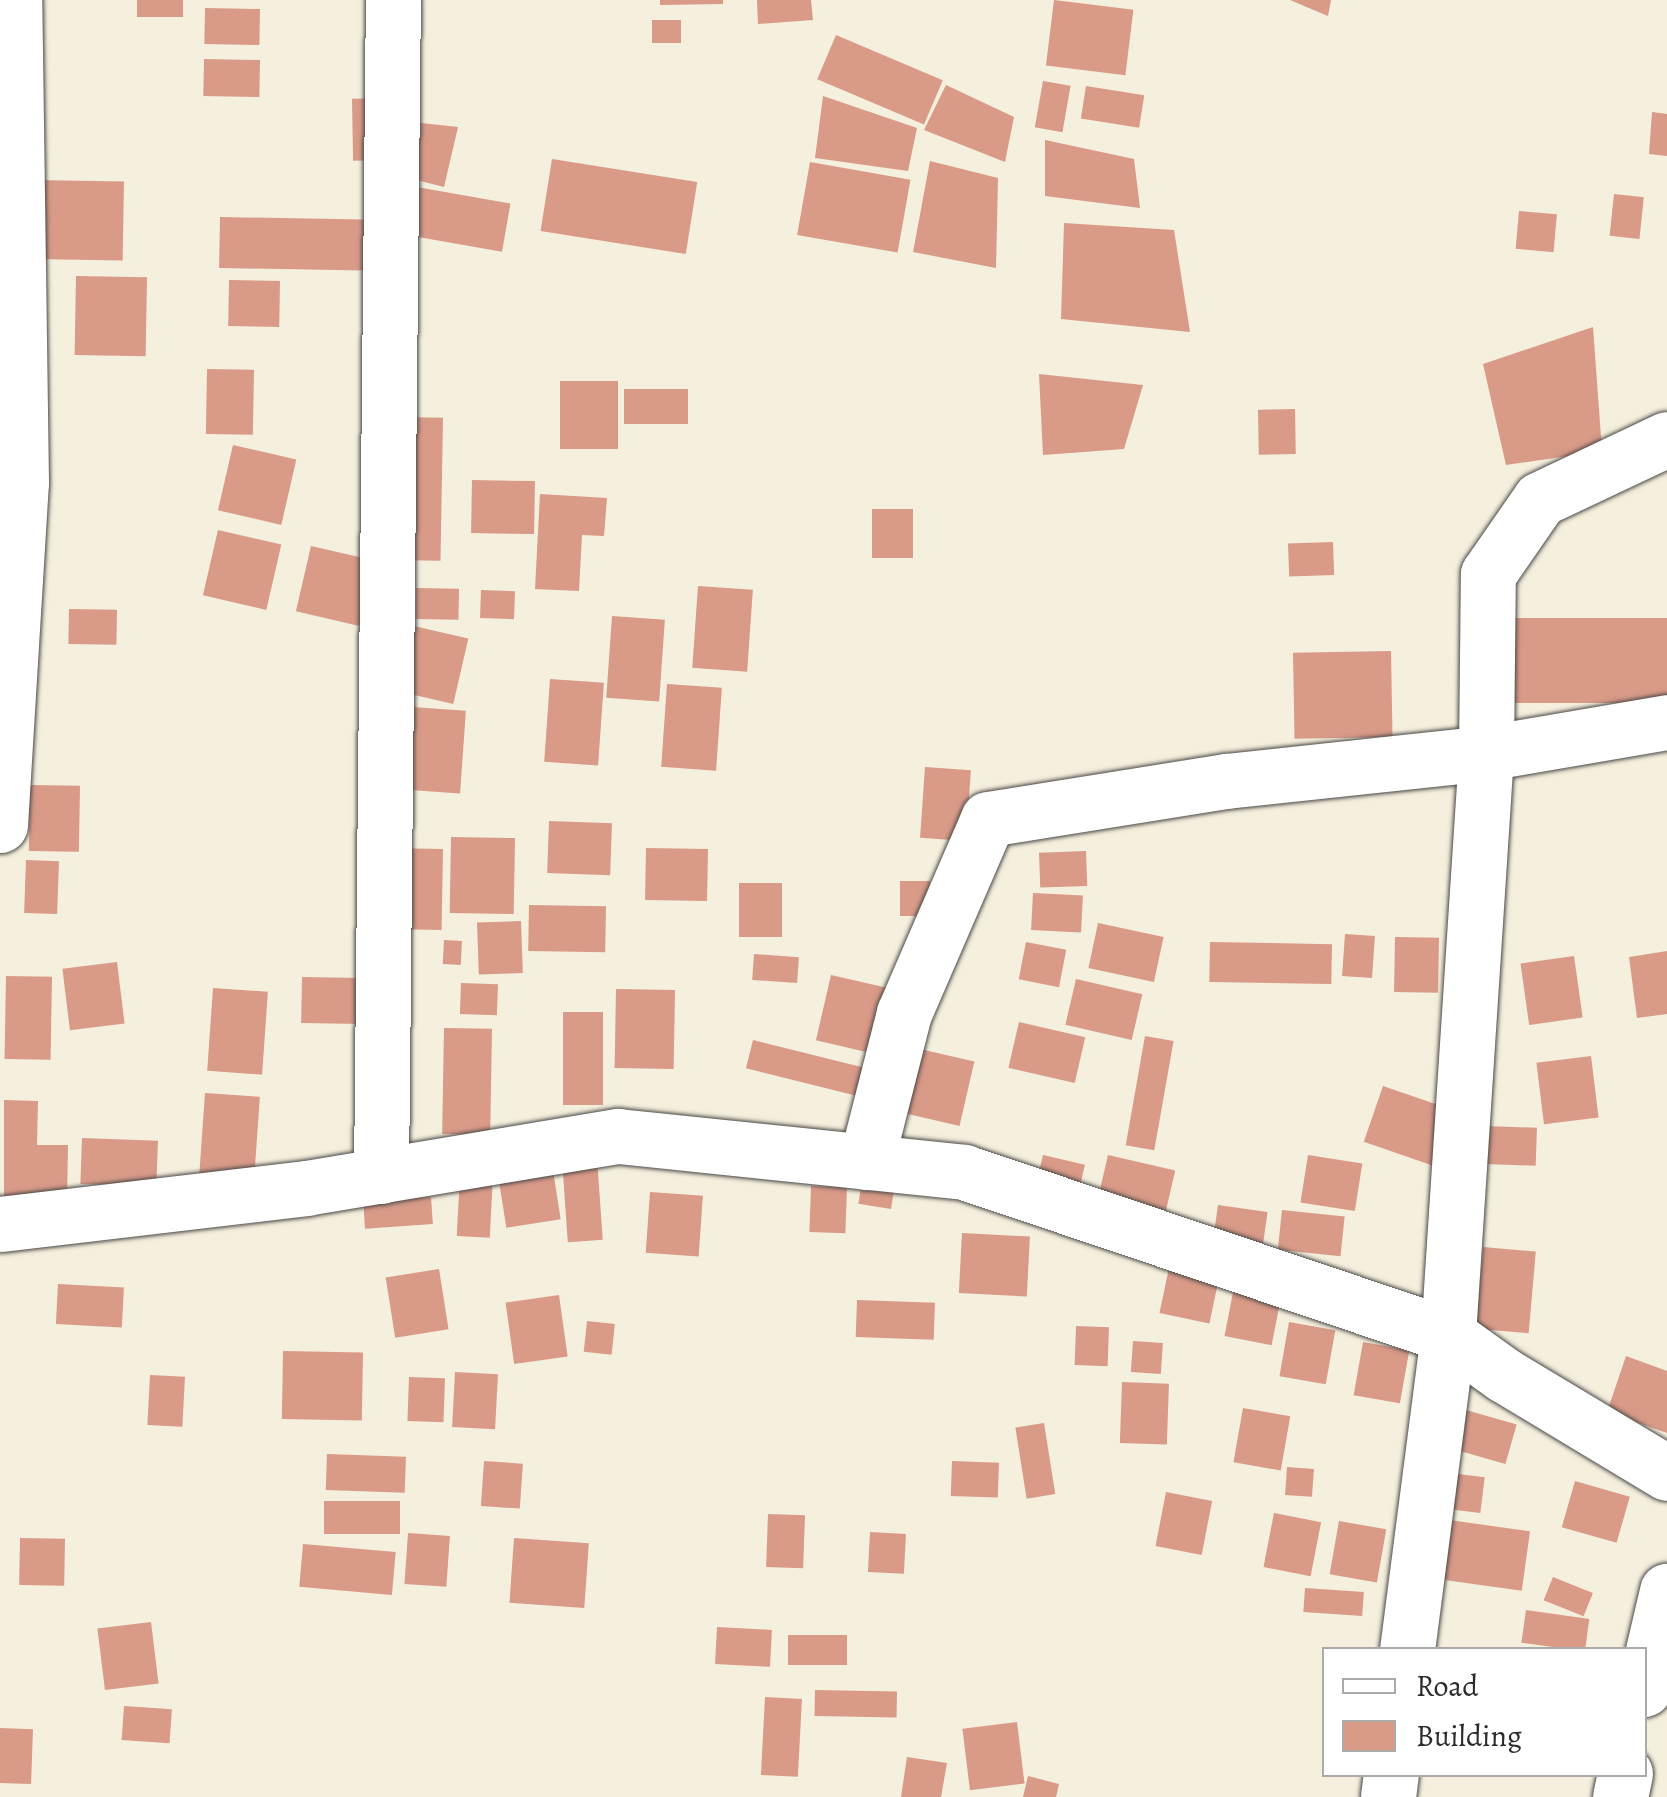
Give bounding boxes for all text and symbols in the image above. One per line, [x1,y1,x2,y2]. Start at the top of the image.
legend [1322,1647,1647,1777]
text: Road [1416,1666,1478,1706]
text: Building [1416,1716,1522,1756]

